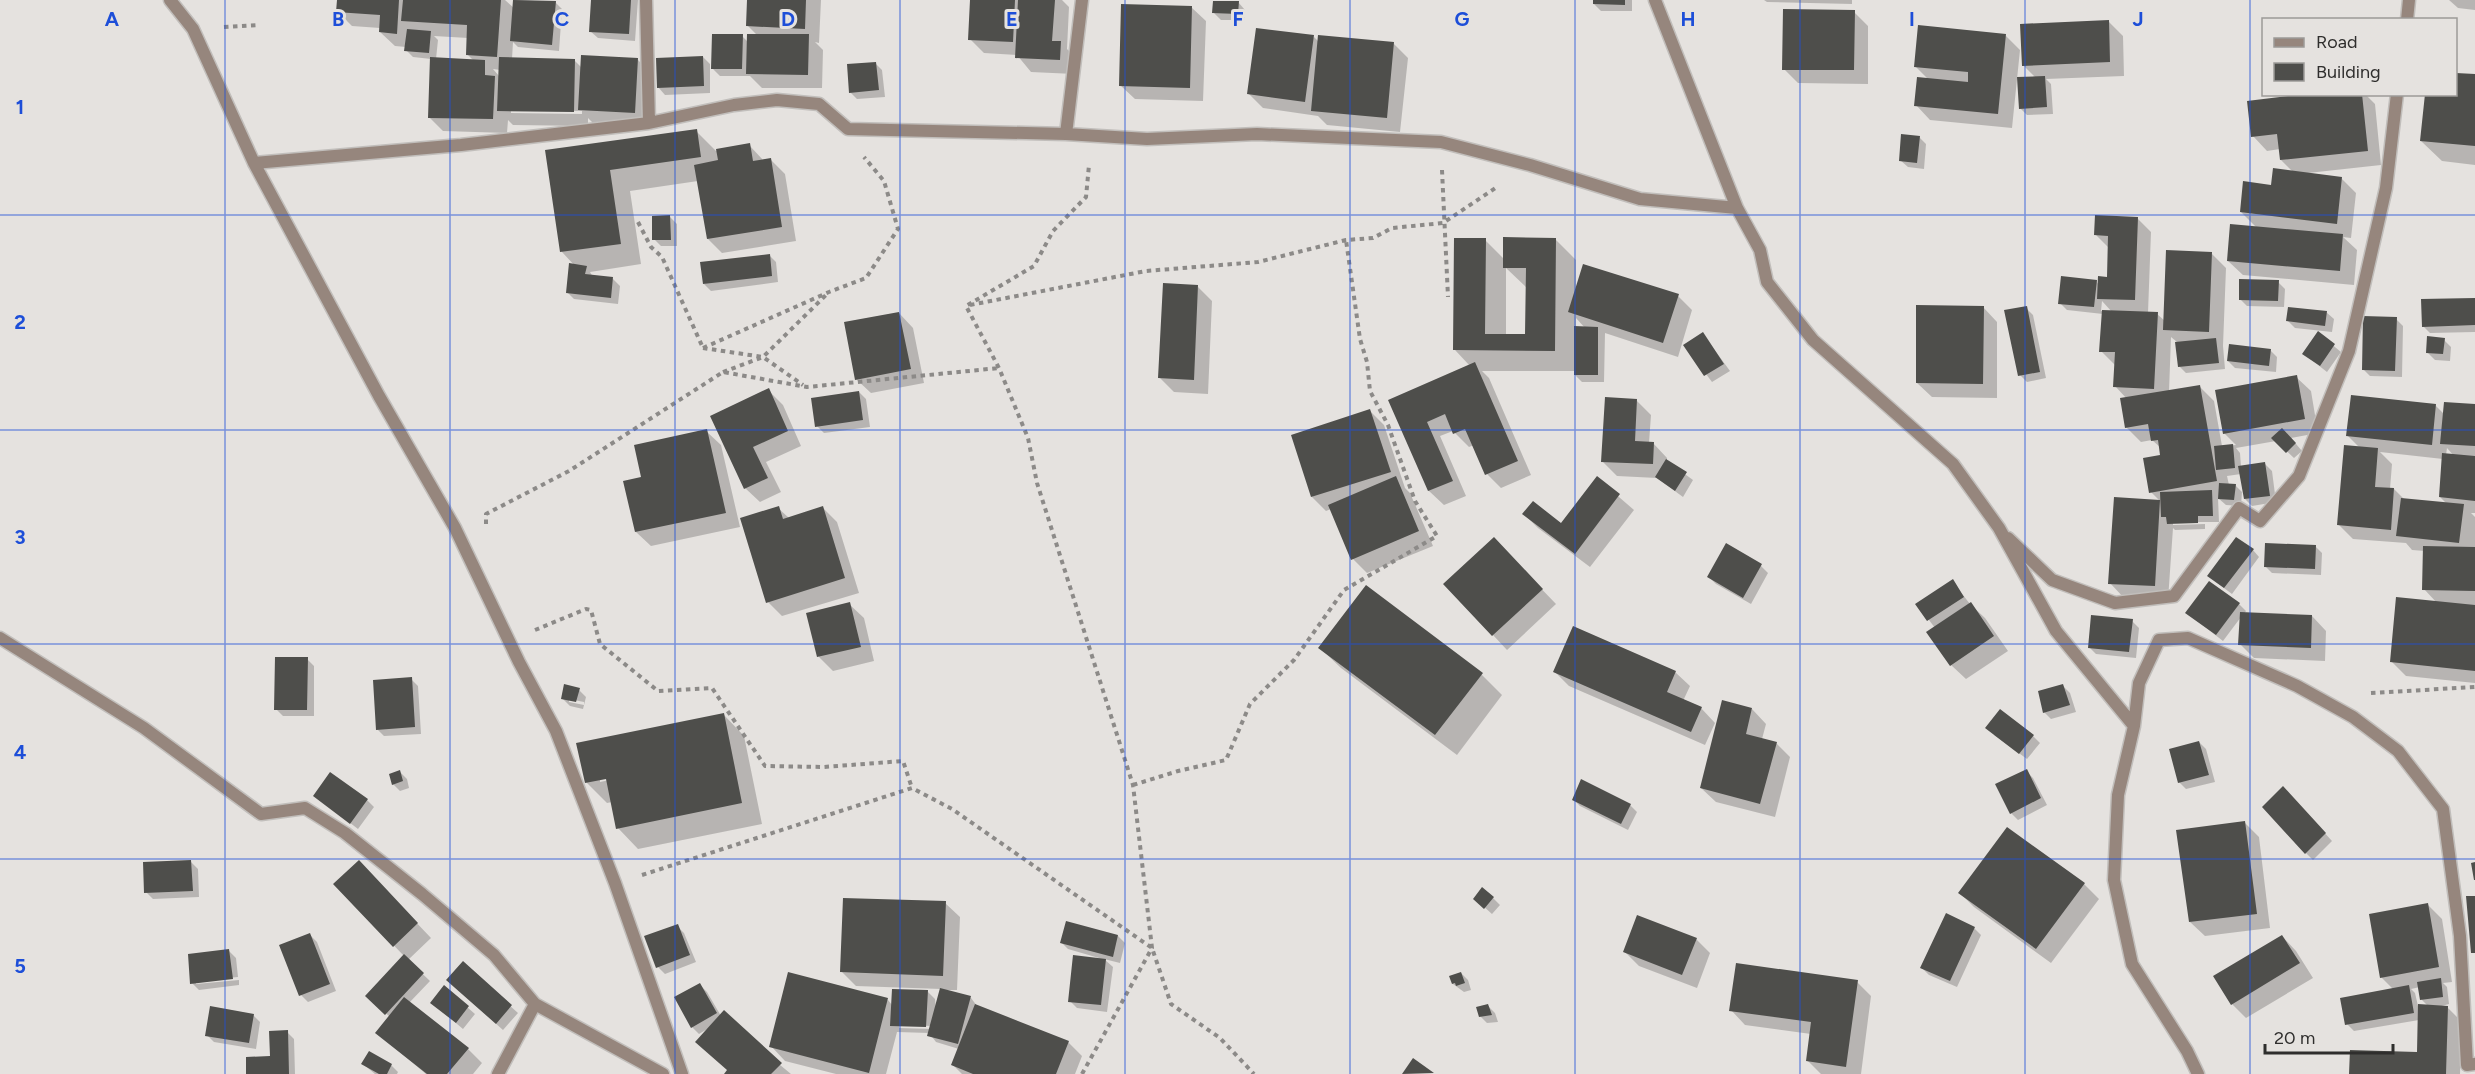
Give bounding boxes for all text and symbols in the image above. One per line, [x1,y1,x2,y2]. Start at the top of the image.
text: A [105,7,120,31]
text: B [332,7,344,31]
text: C [555,7,569,31]
text: D [781,7,795,31]
text: E [1006,7,1018,31]
text: F [1232,7,1244,31]
text: G [1455,7,1470,31]
text: H [1681,7,1696,31]
text: I [1909,7,1915,31]
text: J [2132,7,2144,31]
legend [2262,18,2457,96]
text: Road [2316,31,2357,53]
text: Building [2316,61,2381,83]
text: 1 [16,95,24,119]
text: 2 [14,310,26,334]
text: 3 [14,525,26,549]
text: 4 [14,740,27,764]
text: 5 [14,954,26,978]
scale bar [2265,1017,2392,1055]
text: 20 m [2274,1027,2315,1049]

